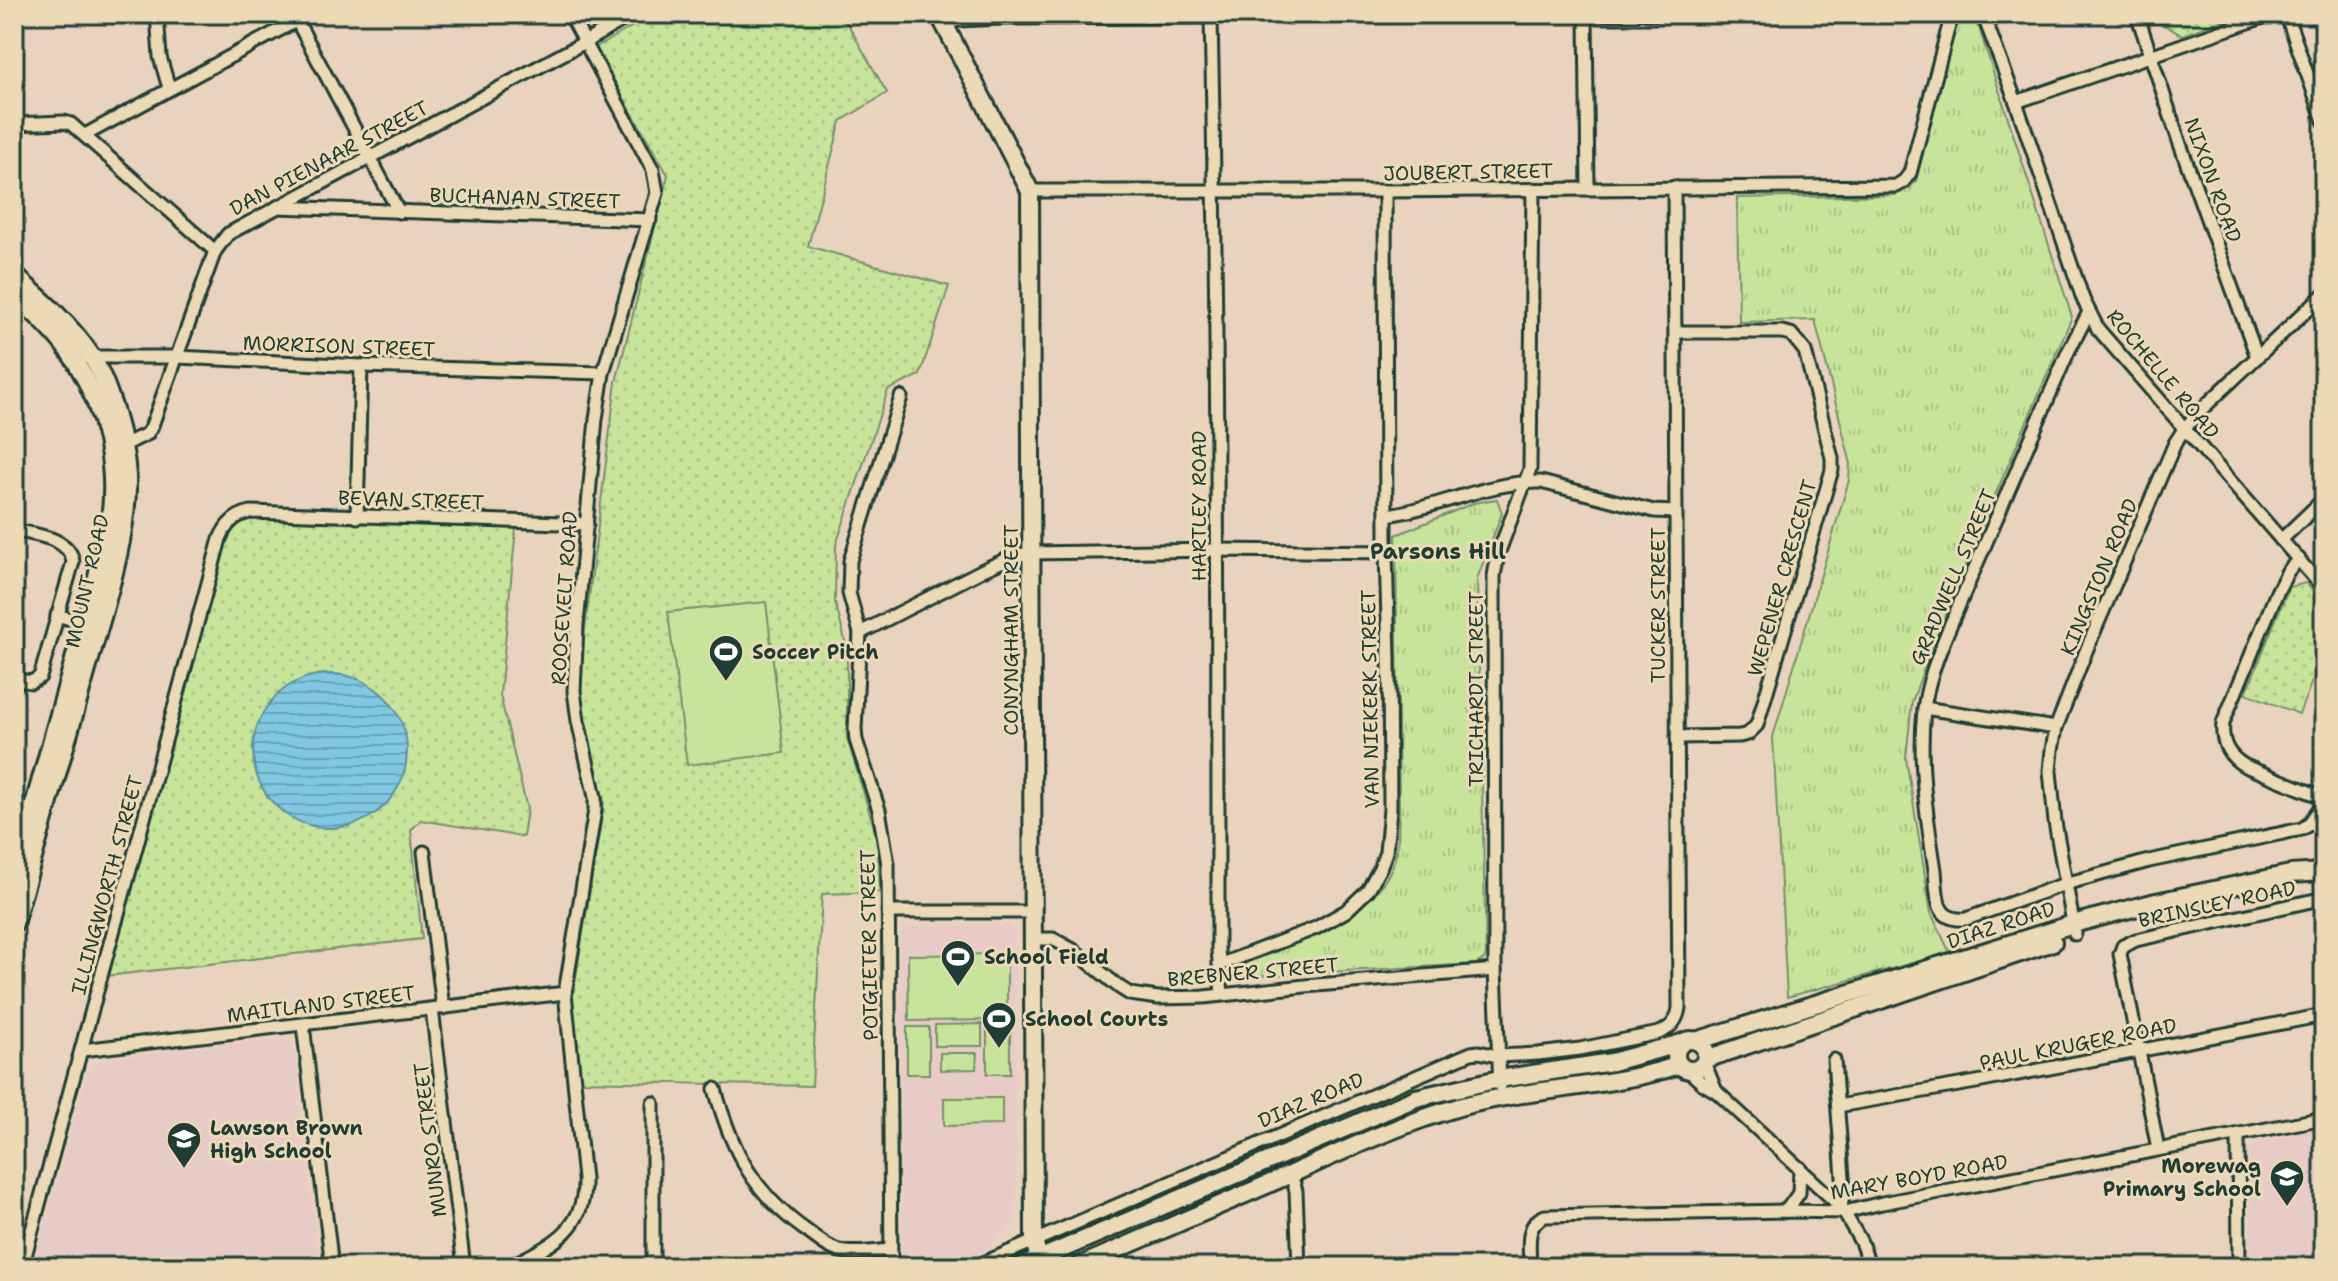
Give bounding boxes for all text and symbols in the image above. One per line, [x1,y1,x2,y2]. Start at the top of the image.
street label: DAN PIENAAR STREET [225,94,433,222]
street label: NIXON ROAD [2178,114,2248,246]
street label: JOUBERT STREET [1383,158,1553,186]
street label: BUCHANAN STREET [429,182,621,214]
street label: ROCHELLE ROAD [2101,304,2225,444]
street label: MORRISON STREET [242,330,436,362]
street label: HARTLEY ROAD [1186,431,1212,582]
street label: WEPENER CRESCENT [1741,477,1823,679]
street label: BEVAN STREET [337,484,485,516]
street label: GRADWELL STREET [1904,485,2002,669]
street label: KINGSTON ROAD [2054,495,2144,659]
street label: ROOSEVELT ROAD [545,510,583,686]
street label: MOUNT ROAD [59,512,115,650]
street label: CONYNGHAM STREET [998,524,1024,736]
street label: TUCKER STREET [1645,527,1671,683]
district label: Parsons Hill [1370,537,1506,566]
street label: VAN NIEKERK STREET [1355,589,1385,809]
street label: TRICHARDT STREET [1463,591,1489,787]
sports icon: Soccer Pitch [707,633,745,683]
place label: Soccer Pitch [752,639,879,665]
street label: ILLINGWORTH STREET [65,772,149,998]
street label: POTGIETER STREET [854,849,884,1041]
street label: BRINSLEY ROAD [2136,875,2298,933]
street label: DIAZ ROAD [1944,895,2058,955]
sports icon: School Field [939,938,977,988]
place label: School Field [984,944,1109,970]
street label: BREBNER STREET [1166,952,1340,992]
street label: MAITLAND STREET [225,980,417,1028]
sports icon: School Courts [980,1000,1018,1050]
place label: School Courts [1025,1006,1168,1032]
street label: PAUL KRUGER ROAD [1977,1012,2179,1076]
street label: MUNRO STREET [408,1061,452,1219]
street label: DIAZ ROAD [1254,1066,1368,1134]
place label: Lawson Brown High School [210,1115,363,1164]
school or university icon: Lawson Brown High School [165,1120,203,1170]
street label: MARY BOYD ROAD [1828,1149,2010,1205]
place label: Morewag Primary School [2103,1153,2261,1202]
school or university icon: Morewag Primary School [2268,1158,2306,1208]

